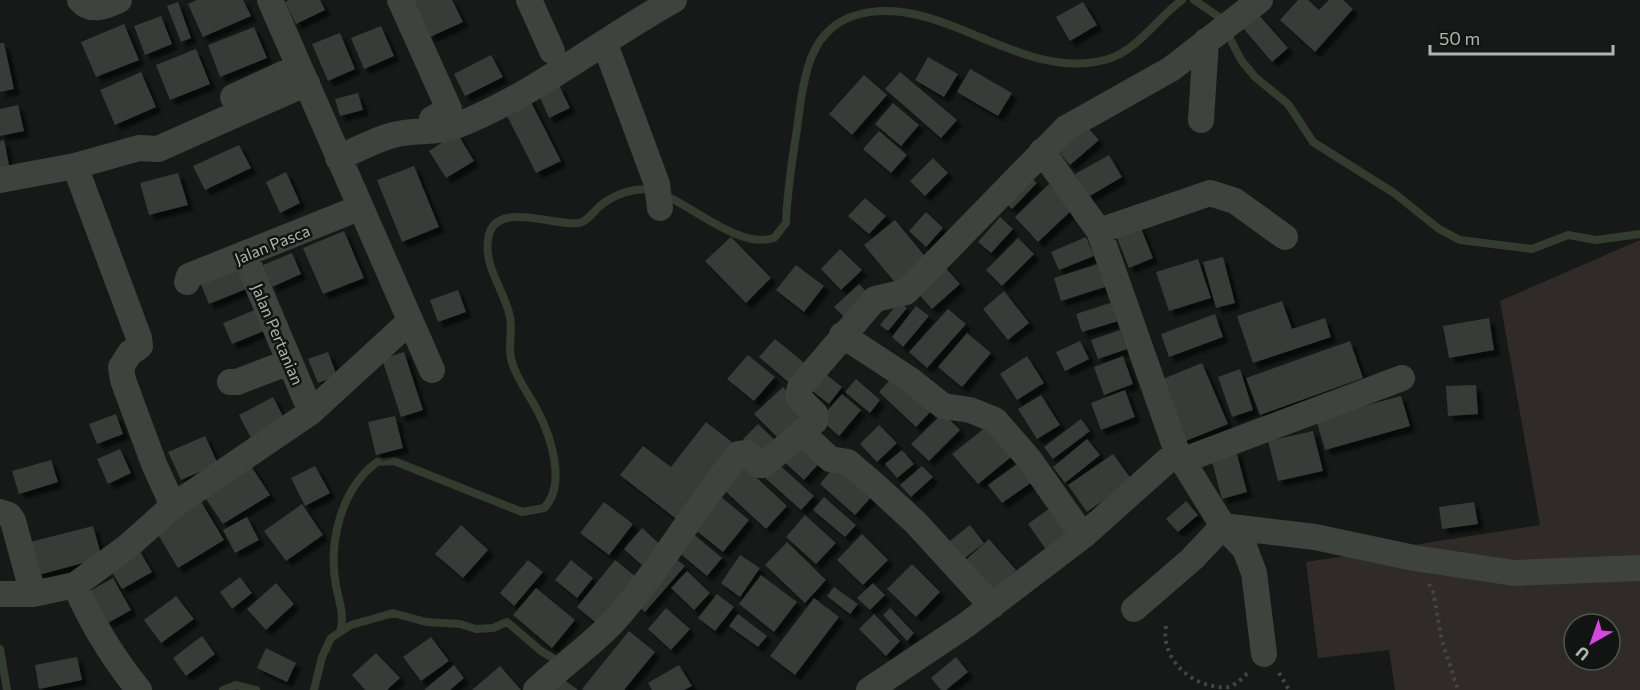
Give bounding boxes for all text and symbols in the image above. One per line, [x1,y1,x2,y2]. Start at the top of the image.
scale bar [1430,18,1613,56]
text: 50 m [1439,27,1480,49]
street label: Jalan Pasca [232,220,312,268]
street label: Jalan Pertanian [248,281,308,387]
north arrow [1562,612,1622,672]
text: U [1571,643,1593,665]

